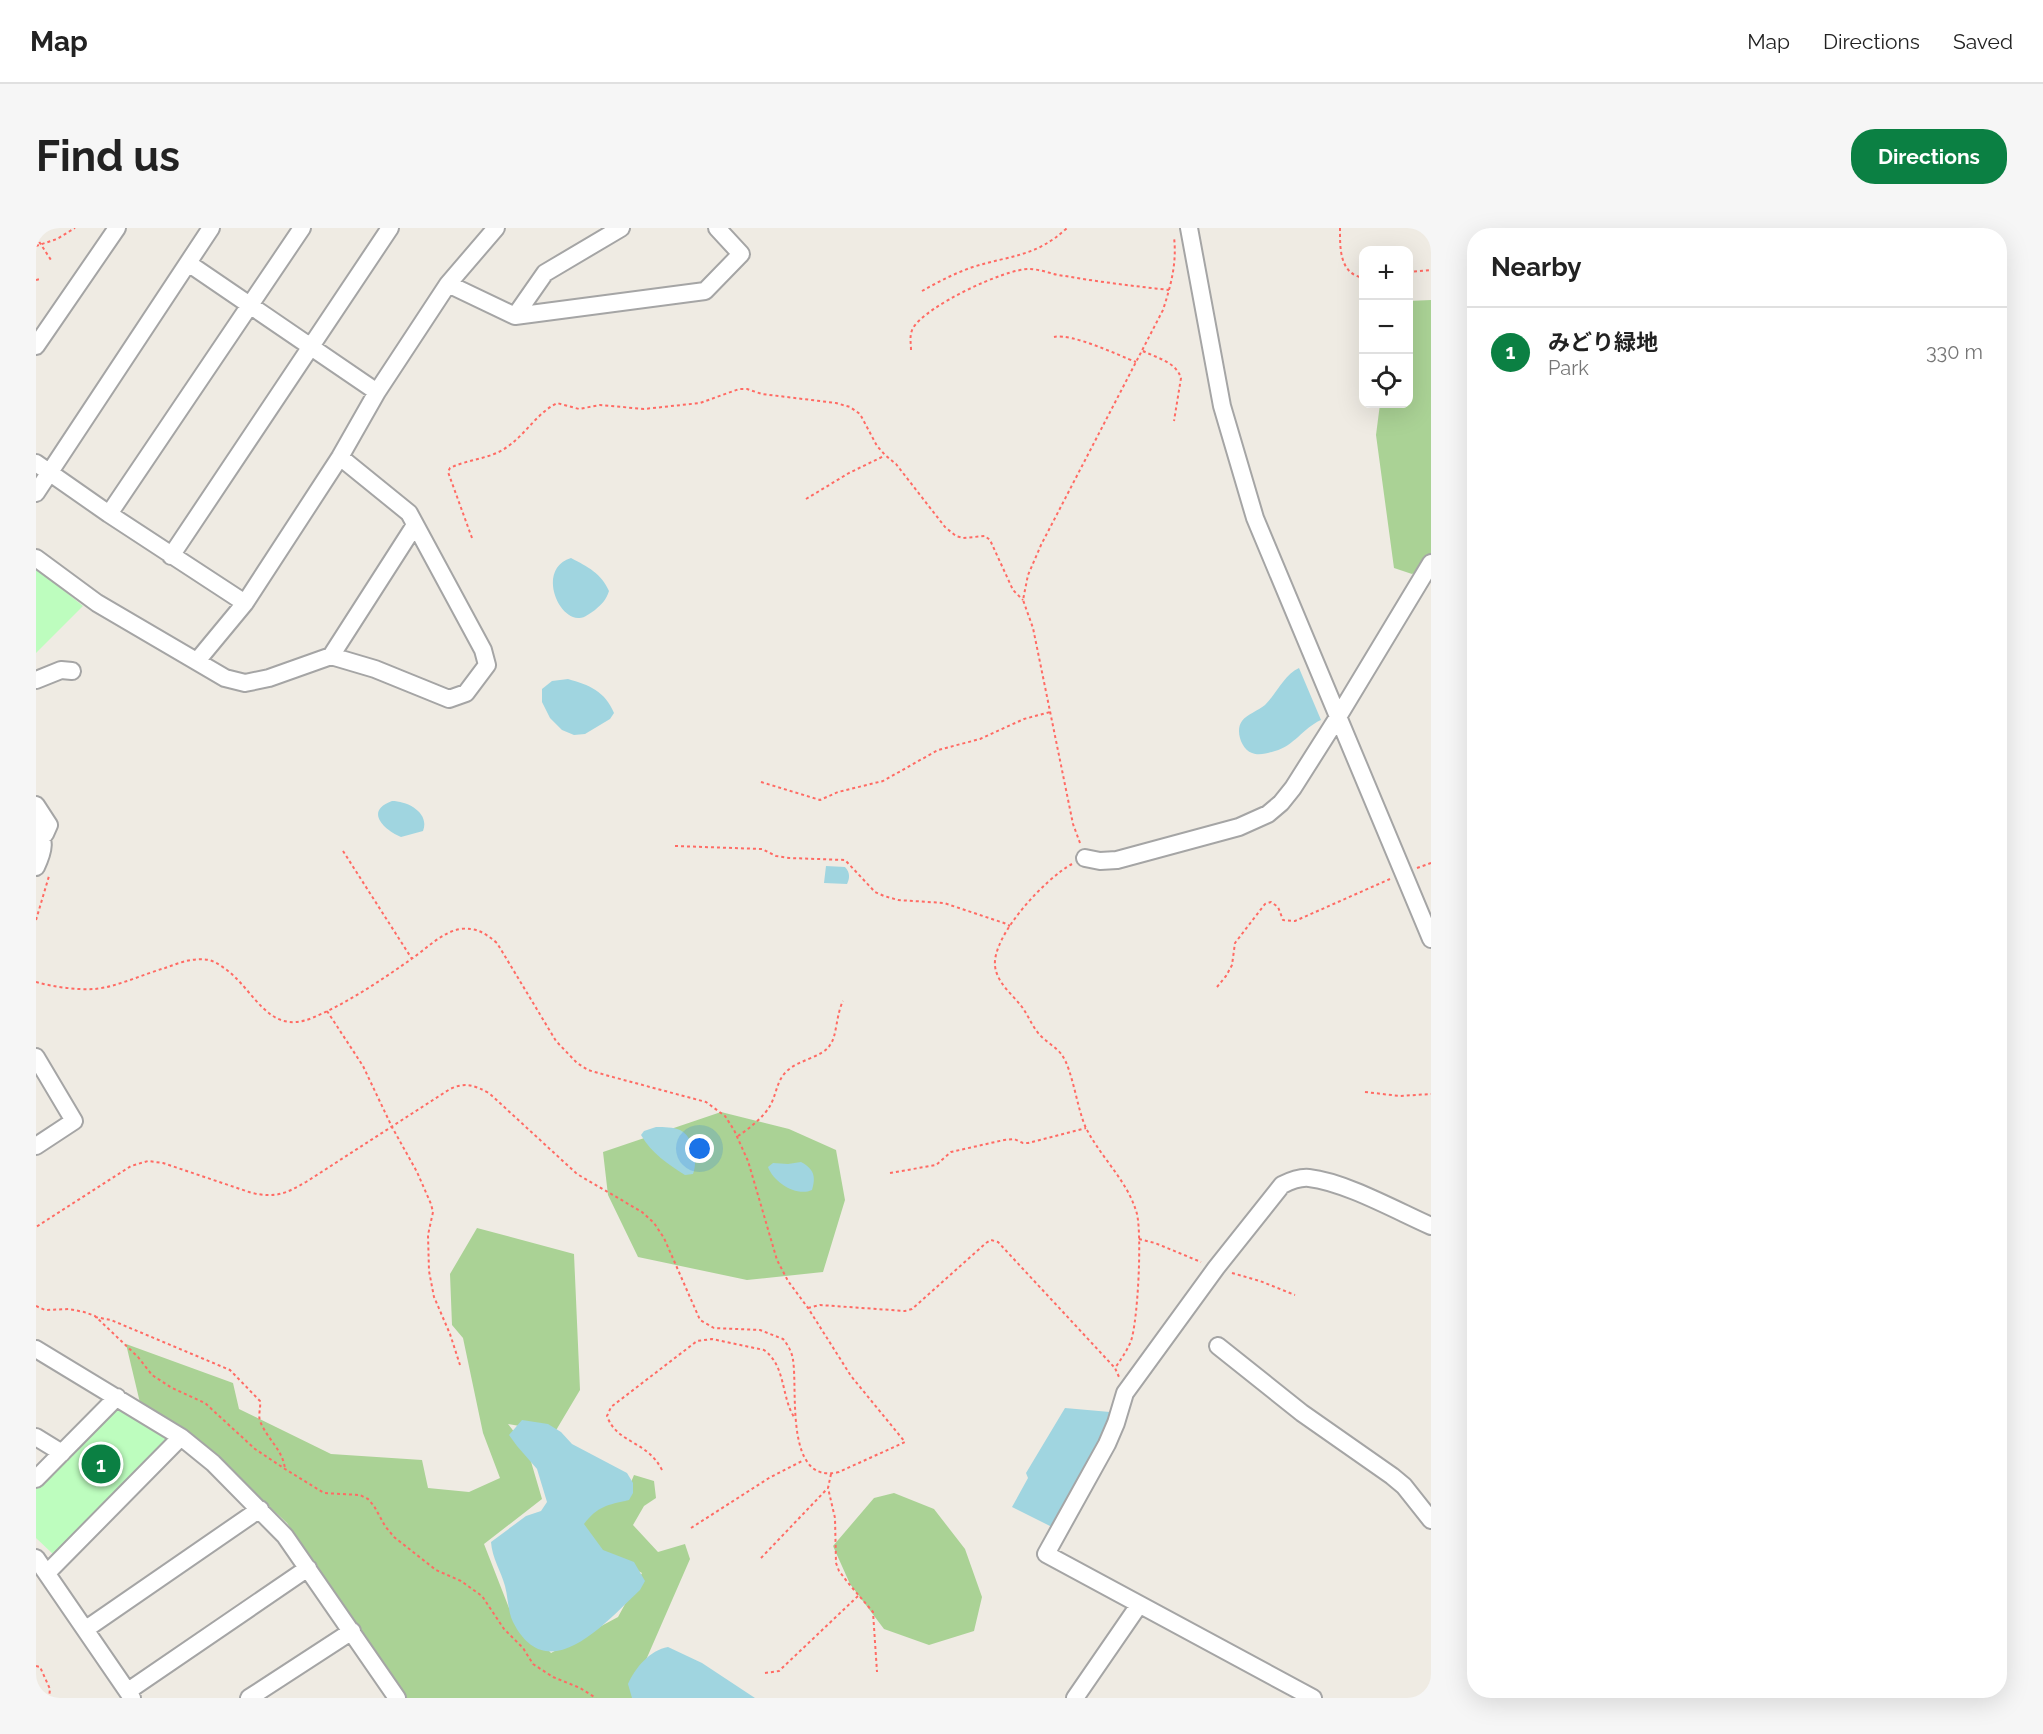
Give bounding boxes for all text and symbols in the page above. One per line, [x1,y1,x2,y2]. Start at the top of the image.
text: Map [30,25,88,58]
text: Map [1747,29,1790,54]
text: Directions [1823,29,1920,54]
text: Saved [1953,29,2013,54]
button: Directions [1851,129,2007,184]
text: Find us [36,132,180,181]
map controls [1359,246,1413,408]
button: + [1359,246,1413,300]
text: Nearby [1491,252,1581,282]
button: − [1359,300,1413,354]
text: みどり緑地 [1548,329,1658,355]
text: 1 [1506,340,1515,364]
text: 330 m [1926,340,1983,364]
button: locate [1359,354,1413,408]
text: Park [1548,356,1589,380]
your location [685,1134,714,1163]
pin: 1 [82,1442,120,1486]

